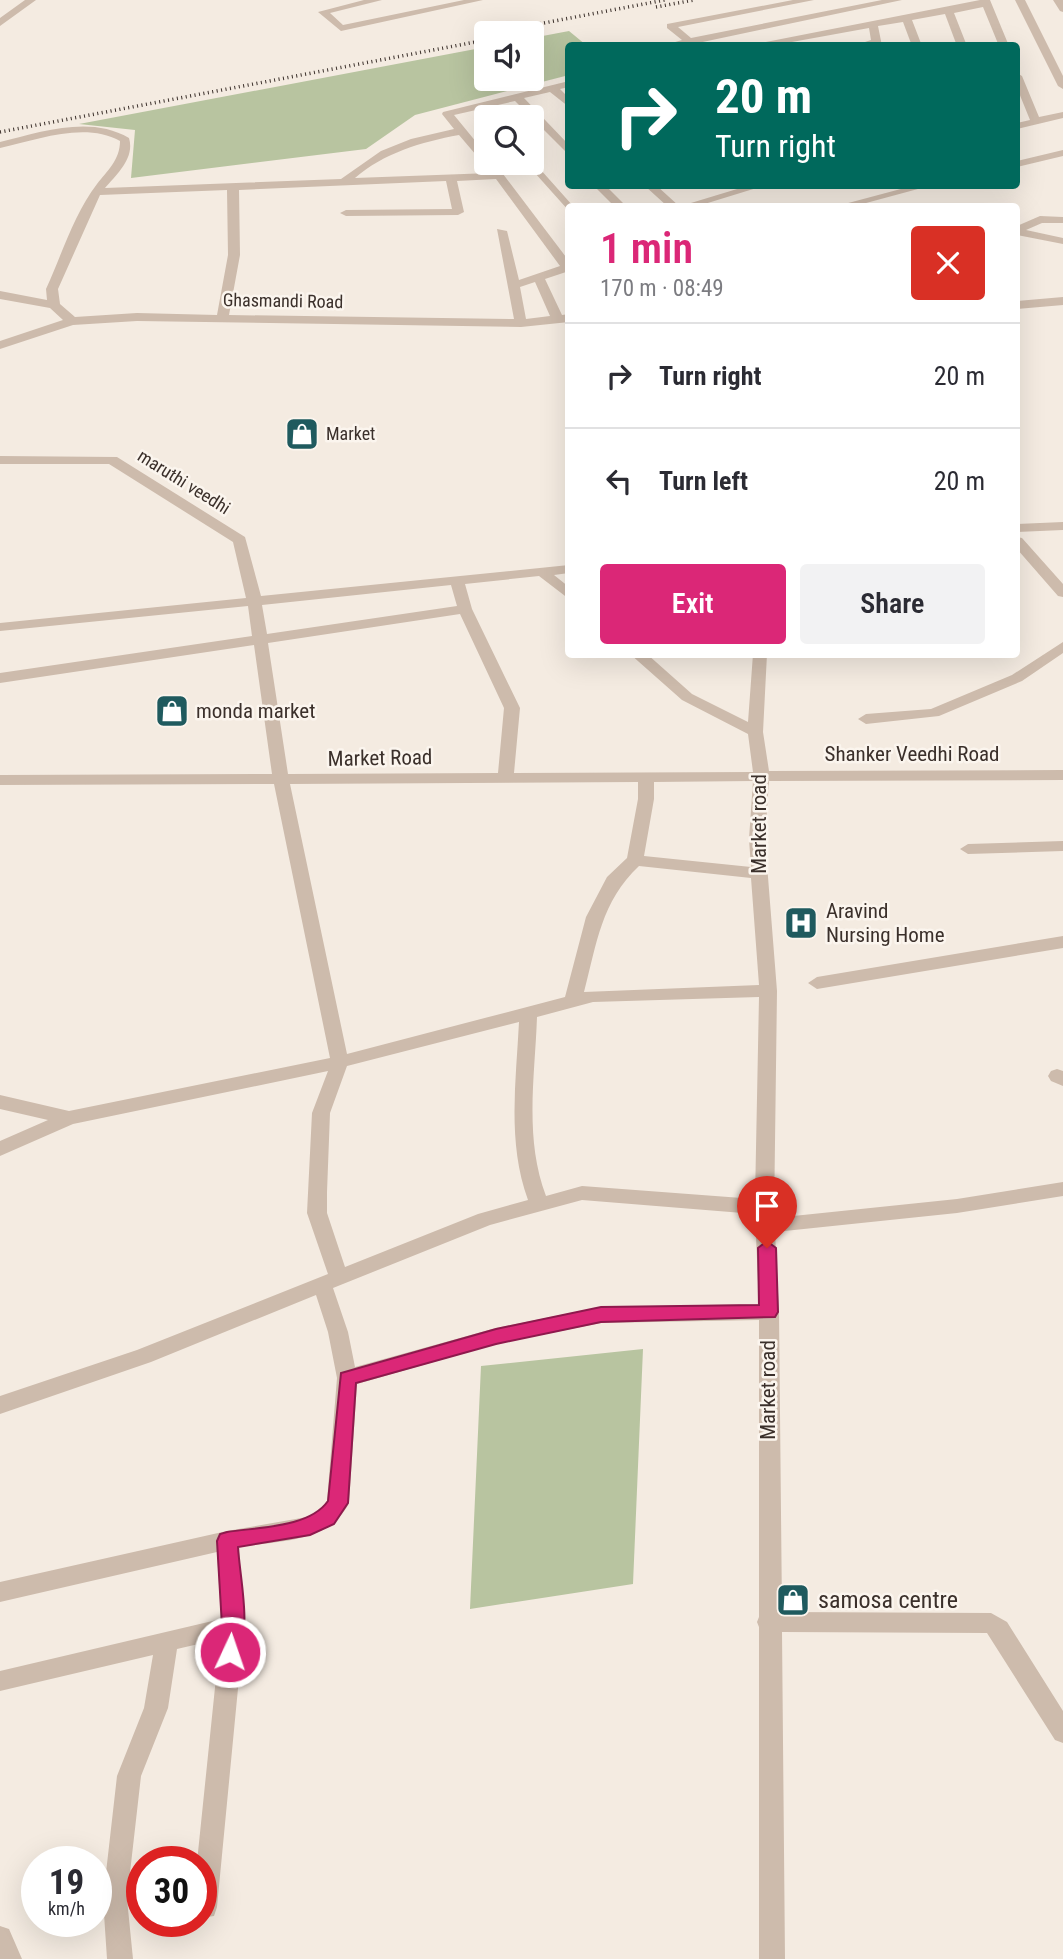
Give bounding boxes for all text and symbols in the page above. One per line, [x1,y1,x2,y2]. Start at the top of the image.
map controls [474,21,544,175]
button: sound [474,21,544,91]
text: 20 m [715,68,812,125]
icon: right [600,70,691,161]
button: search [474,105,544,175]
text: Turn right [715,127,836,165]
text: 1 min [600,224,693,273]
button: close [911,226,985,300]
text: 170 m · 08:49 [600,275,724,302]
street label: Ghasmandi Road [223,289,343,312]
icon: right [600,357,638,395]
text: Turn right [659,361,761,391]
text: 20 m [934,361,985,391]
shop icon: Market [283,415,321,453]
place label: Market [326,423,375,444]
street label: maruthi veedhi [134,445,234,518]
icon: left [600,462,638,500]
text: Turn left [659,466,748,496]
text: 20 m [934,466,985,496]
button: Exit [600,564,786,644]
button: Share [800,564,985,644]
shop icon: monda market [153,692,191,730]
place label: monda market [196,699,315,723]
street label: Shanker Veedhi Road [825,742,999,766]
street label: Market Road [327,745,433,771]
street label: Market road [747,774,771,874]
place label: Aravind Nursing Home [826,899,945,947]
hospital icon: Aravind Nursing Home [782,904,820,942]
pin [737,1176,797,1248]
icon: arrive [748,1187,786,1225]
street label: Market road [756,1340,780,1440]
shop icon: samosa centre [774,1581,812,1619]
place label: samosa centre [818,1586,958,1614]
position arrow [193,1615,267,1689]
speed limit sign: 30 [126,1846,217,1937]
text: 19 [49,1862,84,1903]
text: km/h [48,1898,85,1919]

